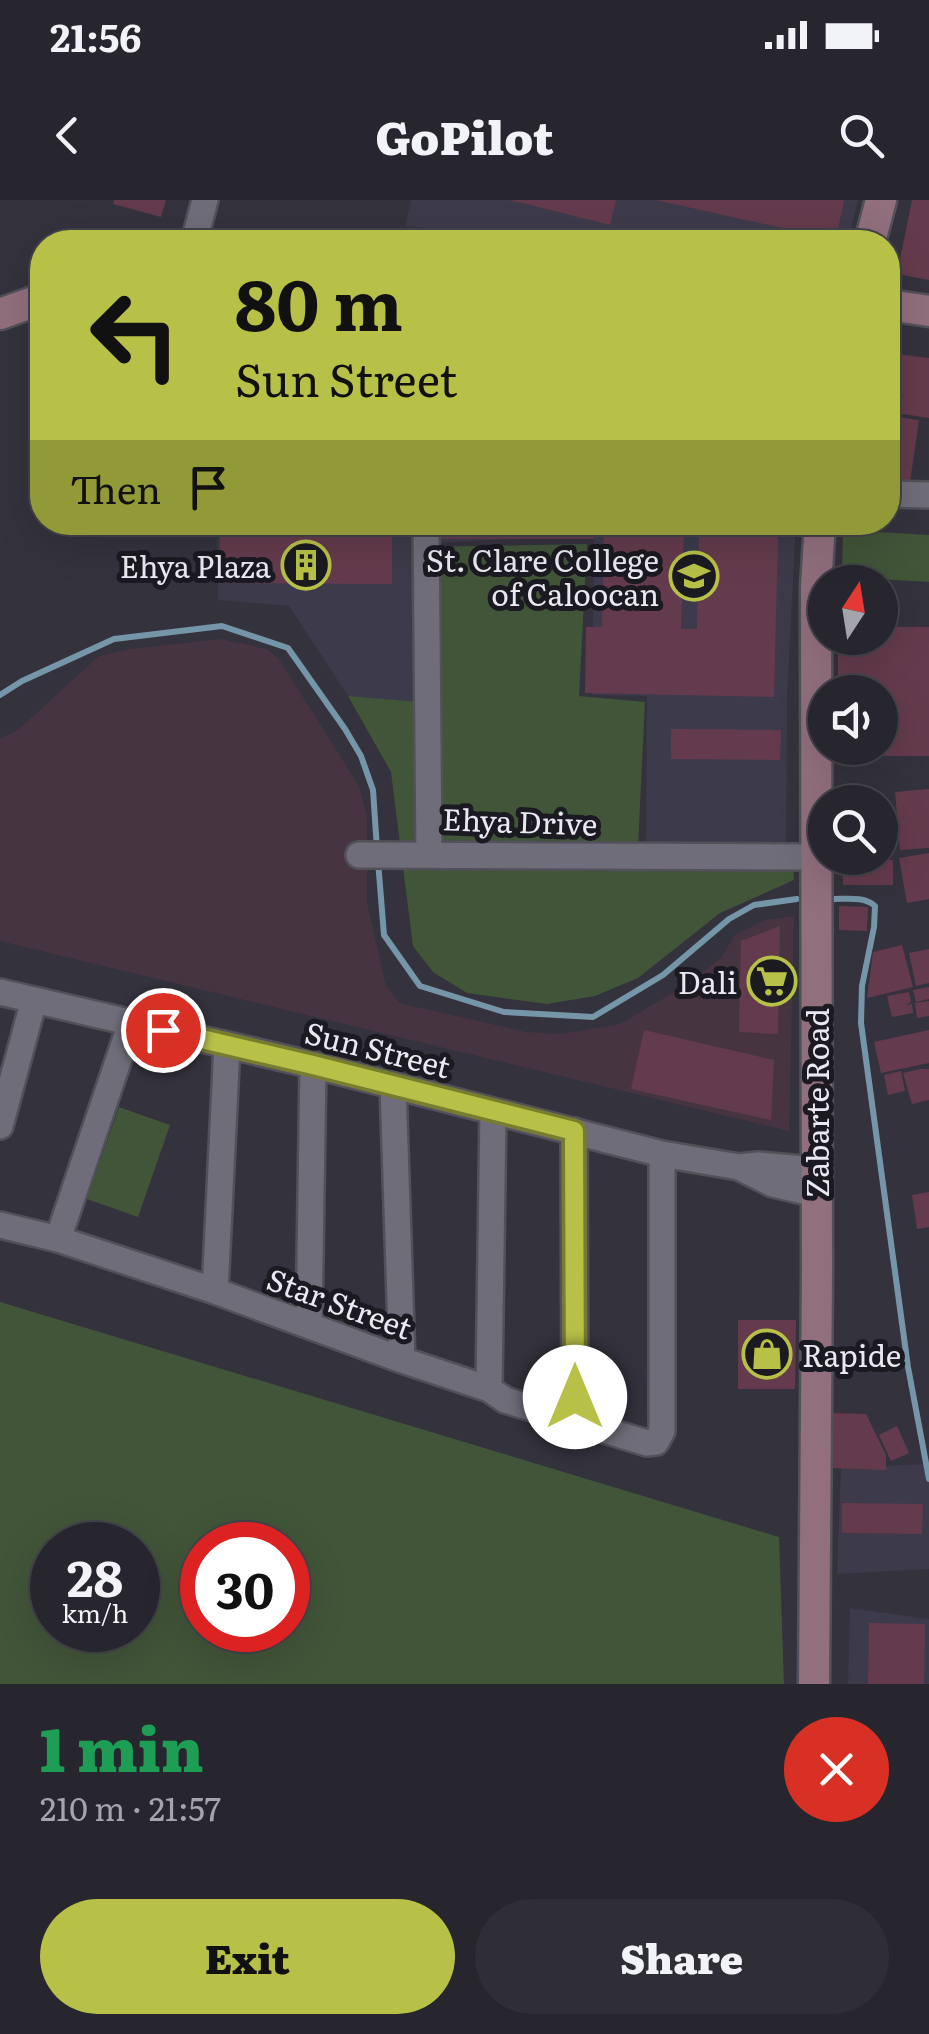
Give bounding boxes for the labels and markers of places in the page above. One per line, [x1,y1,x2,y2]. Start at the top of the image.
place label: St. Clare College of Caloocan [426,537,659,615]
building icon: Ehya Plaza [280,539,332,591]
place label: Ehya Plaza [120,543,272,587]
school or university icon: St. Clare College of Caloocan [668,550,720,602]
supermarket icon: Dali [746,955,798,1007]
place label: Dali [678,959,737,1003]
pin [121,988,206,1073]
shop icon: Rapide [741,1328,793,1380]
place label: Rapide [802,1332,901,1376]

